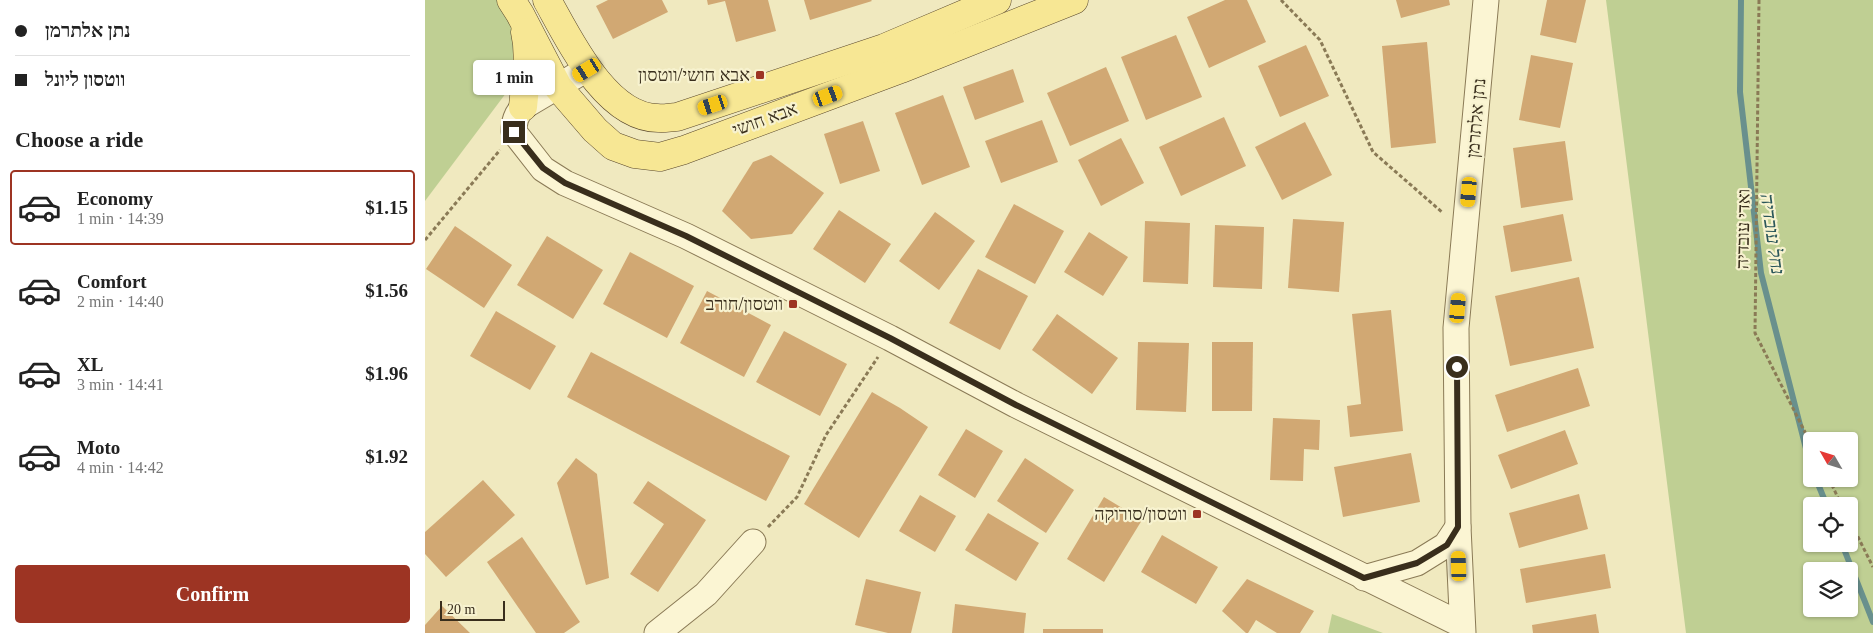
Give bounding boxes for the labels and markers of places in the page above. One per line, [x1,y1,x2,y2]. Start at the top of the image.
place label: אבא חושי/ווטסון [638,65,750,85]
marker: אבא חושי/ווטסון [754,69,766,81]
place label: ווטסון/חורב [706,294,783,314]
marker: ווטסון/חורב [787,298,799,310]
place label: ווטסון/סורוקה [1094,504,1187,524]
marker: ווטסון/סורוקה [1191,508,1203,520]

